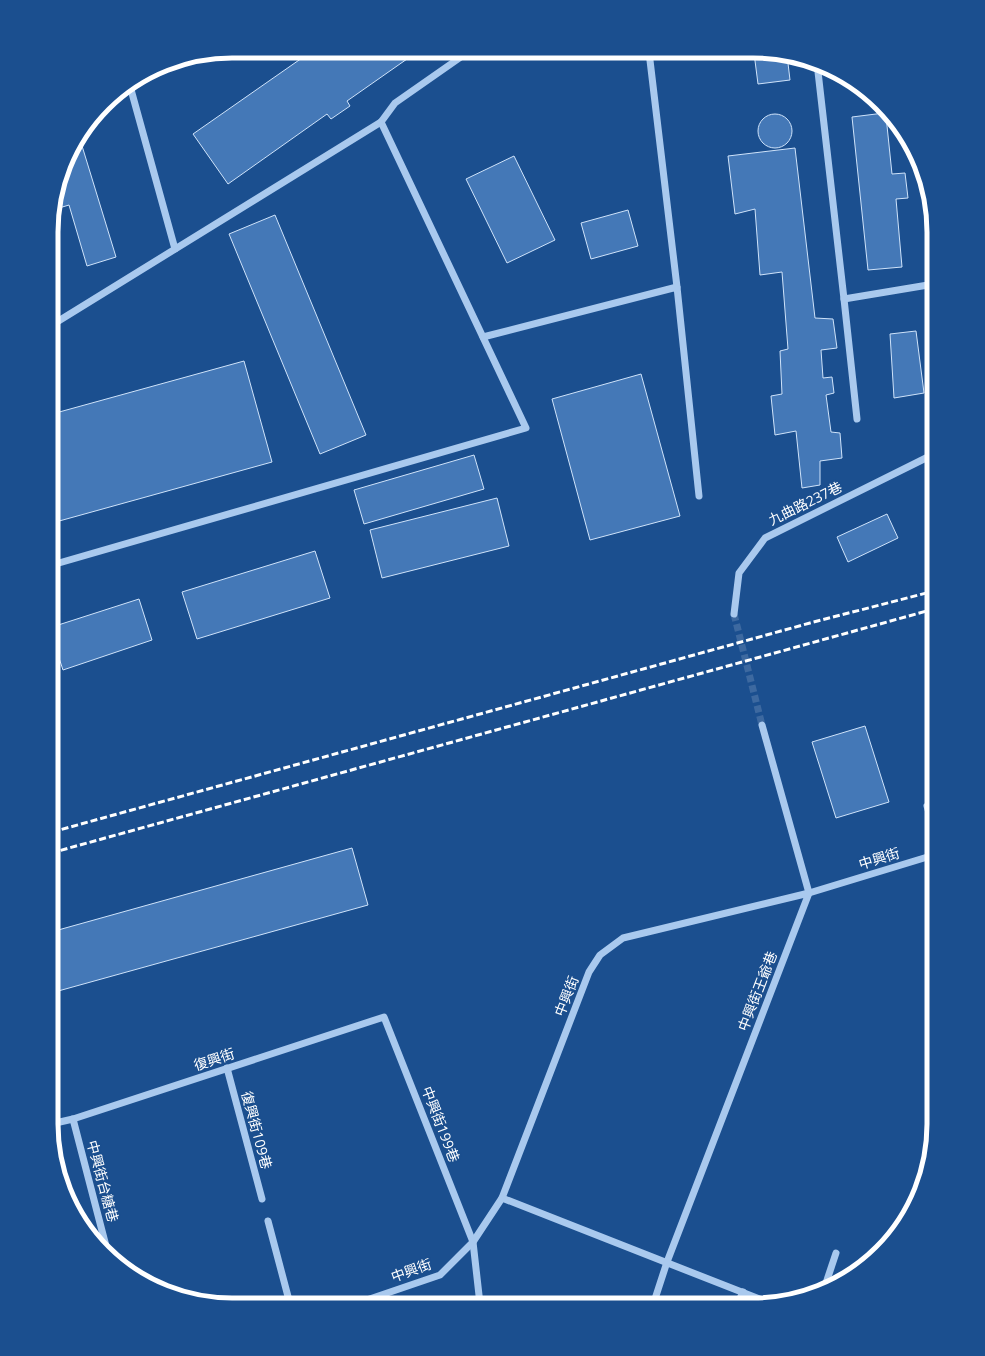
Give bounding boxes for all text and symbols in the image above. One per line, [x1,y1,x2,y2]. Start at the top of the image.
street label: 九曲路237巷 [765,477,845,529]
street label: 中興街 [856,843,902,873]
street label: 中興街王爺巷 [733,948,781,1034]
street label: 中興街 [550,973,582,1019]
street label: 復興街 [191,1043,237,1075]
street label: 中興街199巷 [418,1083,464,1165]
street label: 復興街109巷 [237,1089,277,1171]
street label: 中興街台糖巷 [83,1138,123,1224]
street label: 中興街 [388,1254,434,1286]

